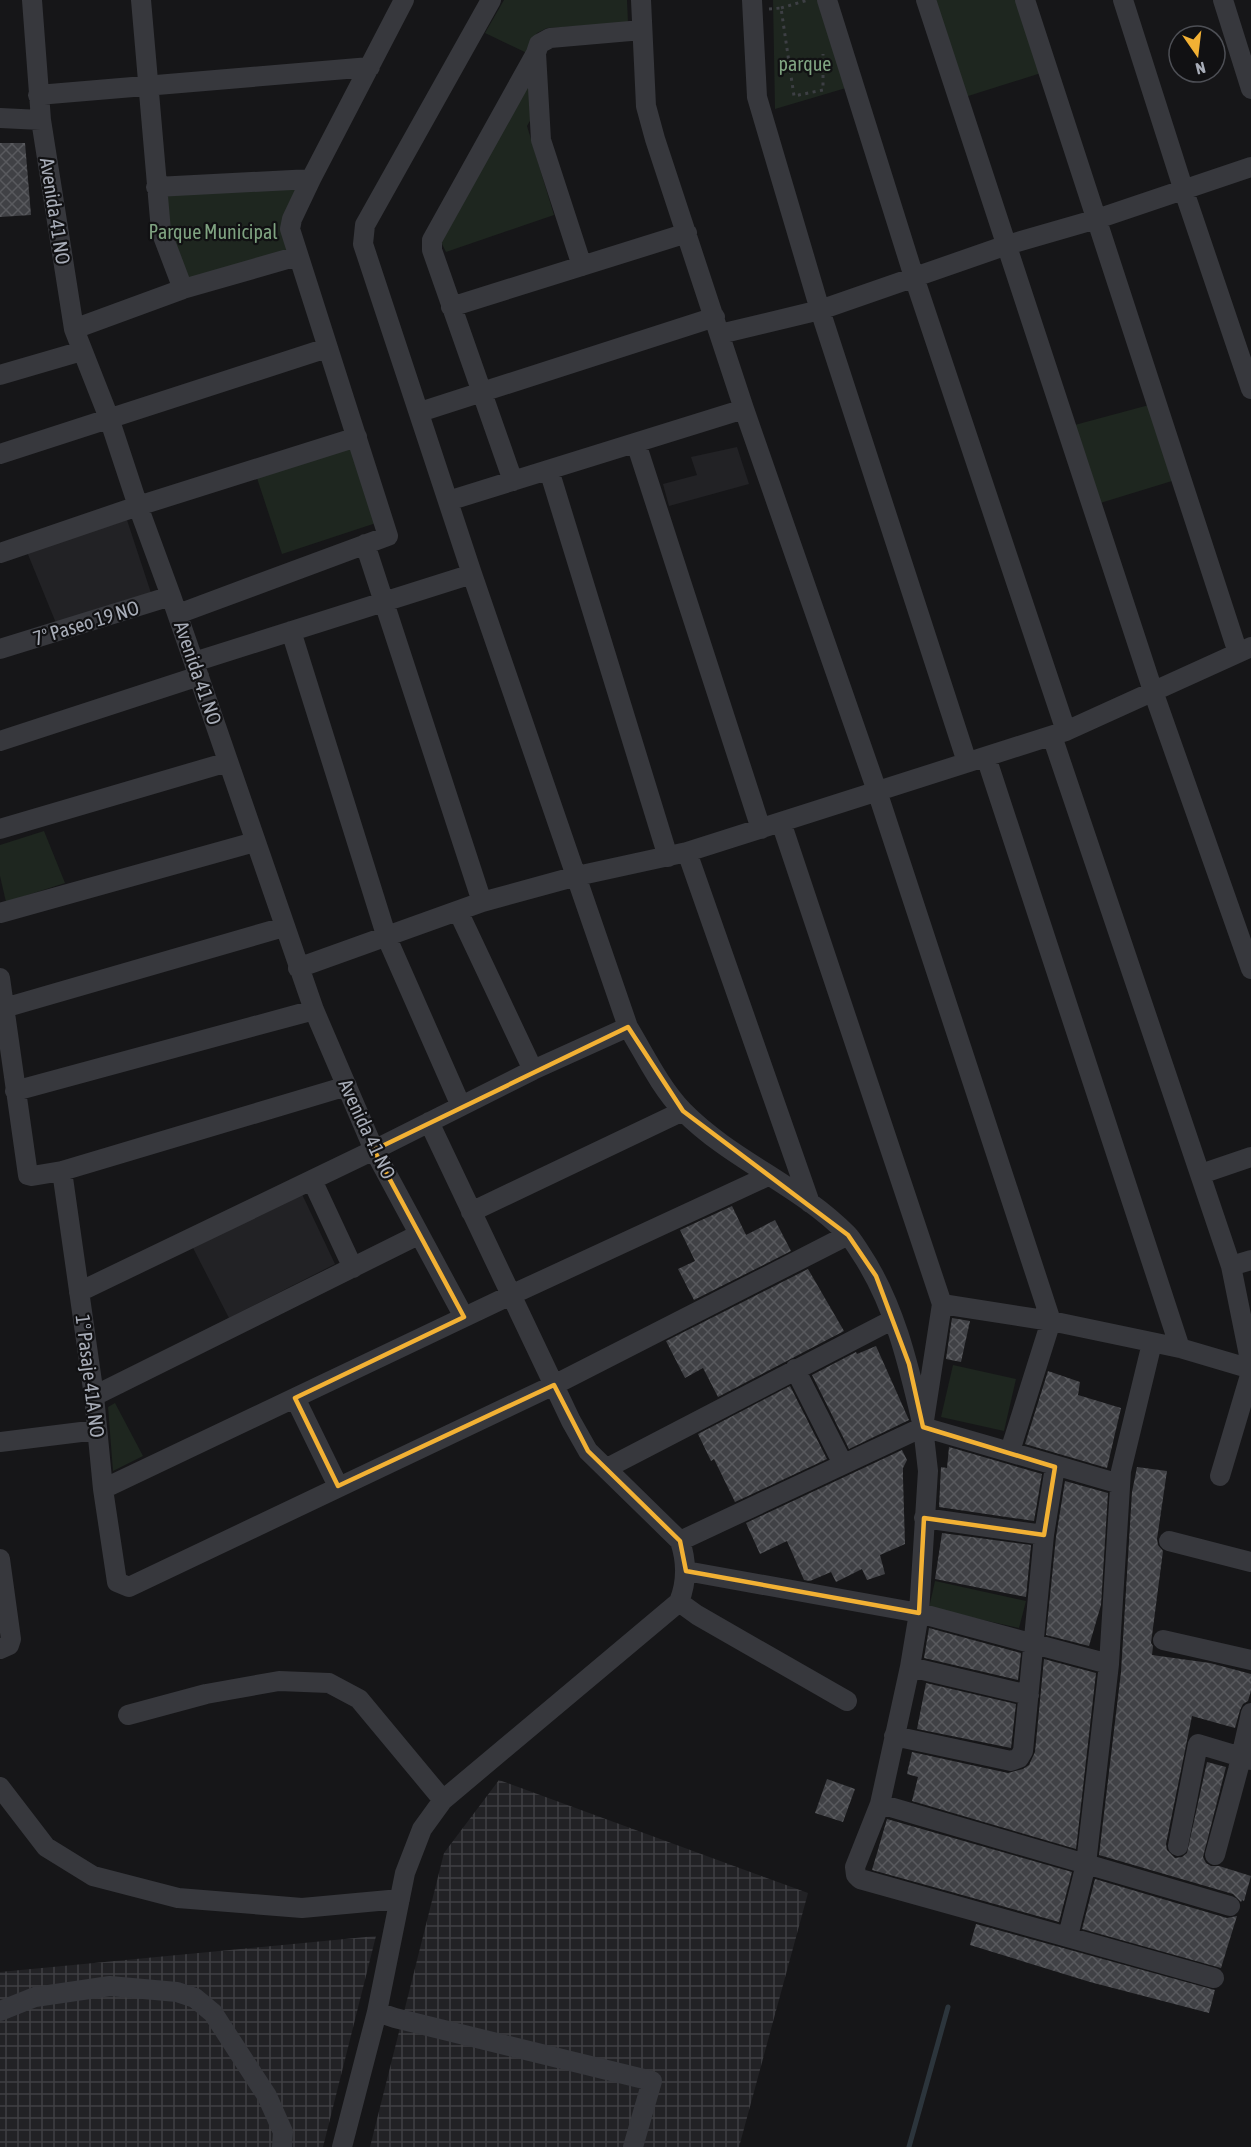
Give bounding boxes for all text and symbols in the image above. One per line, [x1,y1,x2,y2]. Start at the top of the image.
north arrow [1167,24,1227,84]
park label: parque [779,52,831,75]
text: N [1194,59,1207,78]
street label: Avenida 41 NO [36,156,75,266]
park label: Parque Municipal [149,220,278,243]
street label: 7º Paseo 19 NO [30,596,142,650]
street label: Avenida 41 NO [170,618,227,728]
street label: Avenida 41 NO [334,1075,401,1182]
street label: 1º Pasaje 41A NO [72,1313,109,1439]

